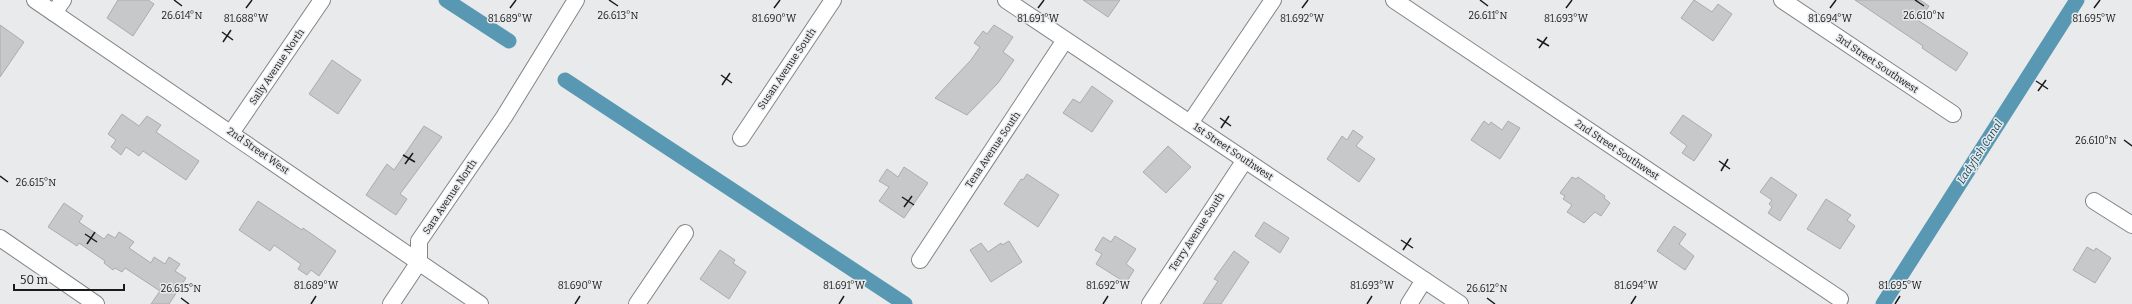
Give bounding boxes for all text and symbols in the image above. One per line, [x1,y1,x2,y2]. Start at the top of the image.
text: 26.614°N [162,10,202,22]
text: 26.613°N [597,10,639,22]
text: 26.611°N [1469,10,1508,22]
text: 26.610°N [1903,10,1945,22]
text: 81.688°W [224,13,269,25]
text: 81.689°W [488,13,533,25]
text: 81.690°W [752,13,797,25]
text: 81.691°W [1017,13,1060,25]
text: 81.692°W [1280,13,1325,25]
text: 81.693°W [1544,13,1589,25]
text: 81.694°W [1808,13,1853,25]
text: 81.695°W [2072,13,2117,25]
street label: Susan Avenue South [755,25,819,112]
street label: Sally Avenue North [247,26,307,107]
street label: 3rd Street Southwest [1834,32,1921,96]
street label: Tena Avenue South [963,109,1023,190]
street label: 2nd Street Southwest [1573,117,1662,183]
water label: Ladyfish Canal [1955,118,2005,186]
street label: 1st Street Southwest [1191,121,1275,183]
street label: 2nd Street West [225,125,292,177]
text: 26.610°N [2075,135,2117,147]
street label: Sara Avenue North [421,157,480,237]
text: 26.615°N [16,177,56,189]
street label: Terry Avenue South [1167,190,1227,274]
scale bar [14,266,124,292]
text: 50 m [20,273,49,287]
text: 81.689°W [294,280,339,292]
text: 81.690°W [558,280,603,292]
text: 81.691°W [823,280,866,292]
text: 81.692°W [1086,280,1131,292]
text: 81.693°W [1350,280,1395,292]
text: 81.694°W [1614,280,1659,292]
text: 81.695°W [1878,280,1923,292]
text: 26.615°N [161,283,201,295]
text: 26.612°N [1467,283,1507,295]

